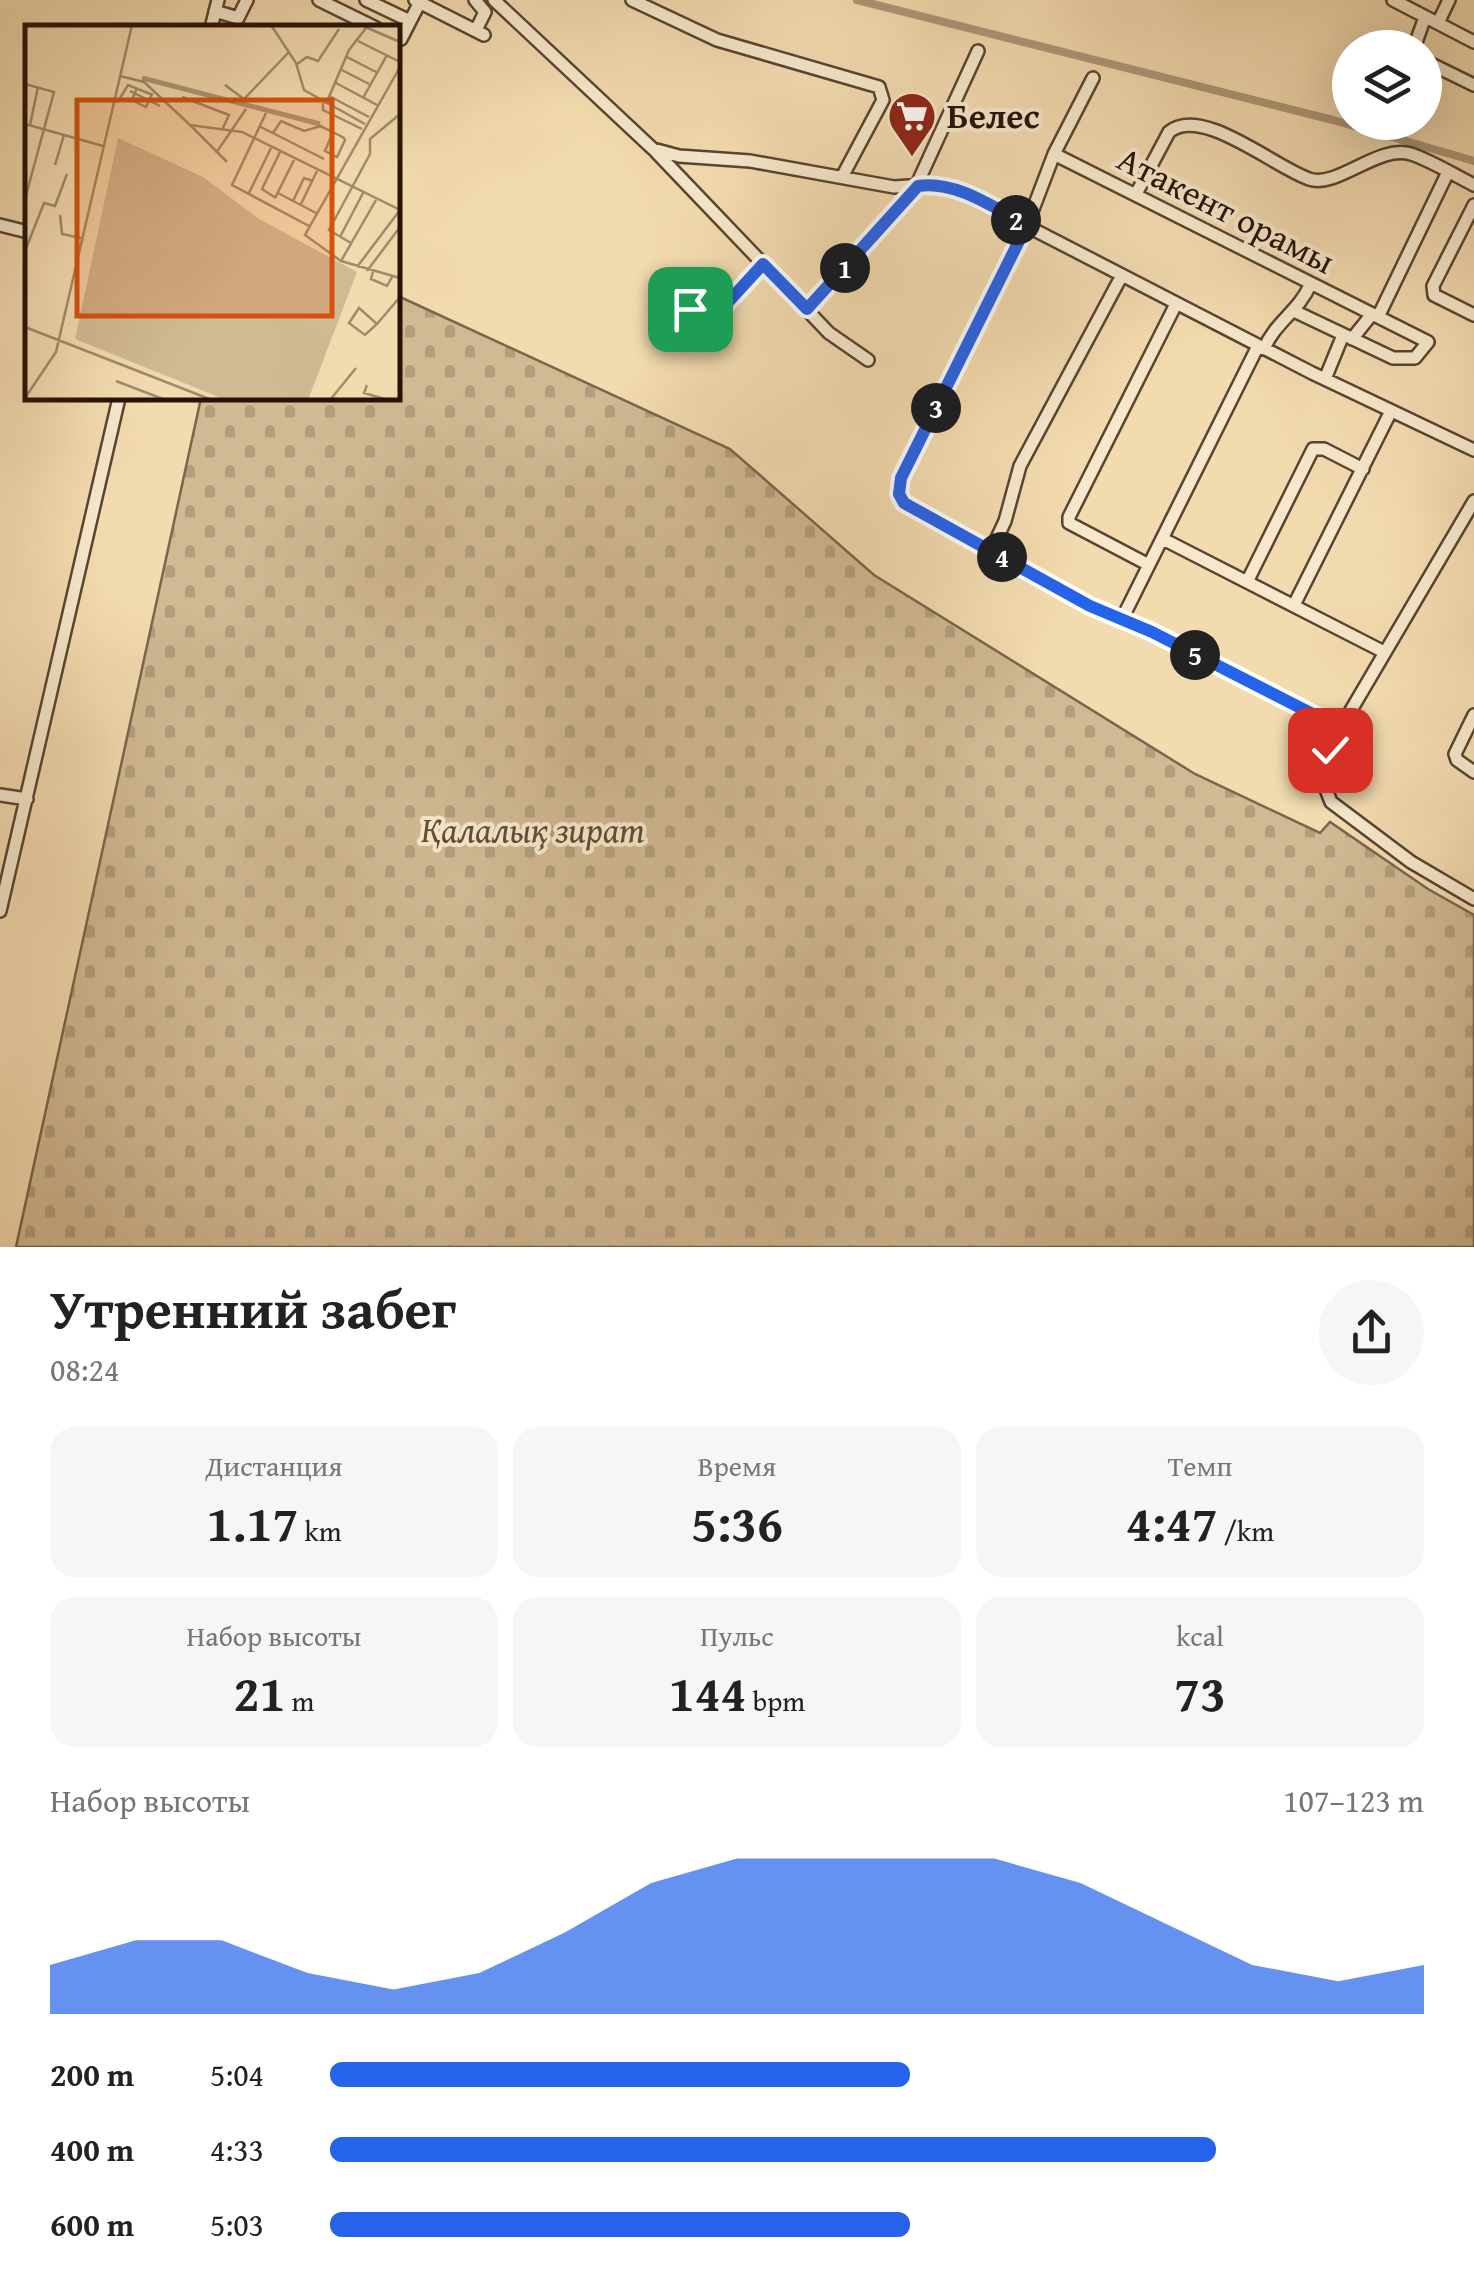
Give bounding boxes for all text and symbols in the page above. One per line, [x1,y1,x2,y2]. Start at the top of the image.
inset map [25,25,400,400]
map controls [1332,30,1442,140]
button: layers [1332,30,1442,140]
supermarket icon: Белес [886,90,938,158]
place label: Белес [947,90,1040,141]
street label: Атакент орамы [1109,133,1344,286]
pin: 2 [991,195,1041,245]
text: 2 [1009,199,1023,240]
pin: 1 [820,243,870,293]
text: 1 [838,247,852,288]
pin [648,267,733,352]
icon: arrive [663,282,718,337]
pin: 3 [911,383,961,433]
text: 3 [929,387,943,428]
pin: 4 [977,532,1027,582]
text: 4 [995,536,1009,577]
pin: 5 [1170,630,1220,680]
text: 5 [1188,634,1202,675]
pin [1288,708,1373,793]
icon: check [1303,723,1358,778]
park label: Қалалық зират [421,804,645,855]
text: Утренний забег [50,1268,456,1348]
button: share [1319,1280,1424,1385]
text: 08:24 [50,1346,119,1393]
text: Дистанция [206,1445,342,1486]
text: Время [698,1445,776,1486]
text: Темп [1168,1445,1232,1486]
text: 1.17 [206,1486,298,1559]
text: 5:36 [691,1486,783,1559]
text: 4:47 [1126,1486,1218,1559]
text: km [298,1510,342,1551]
text: /km [1218,1510,1274,1551]
text: Набор высоты [187,1615,361,1656]
text: Пульс [700,1615,774,1656]
text: kcal [1176,1615,1224,1656]
text: 21 [234,1656,285,1729]
text: 144 [669,1656,747,1729]
text: 73 [1174,1656,1226,1729]
text: m [285,1680,314,1721]
text: bpm [747,1680,805,1721]
text: Набор высоты [50,1777,250,1824]
text: 107–123 m [1283,1777,1424,1824]
text: 200 m [50,2051,134,2098]
text: 5:04 [210,2051,264,2098]
text: 400 m [50,2126,134,2173]
text: 4:33 [210,2126,264,2173]
text: 600 m [50,2201,134,2248]
text: 5:03 [210,2201,264,2248]

